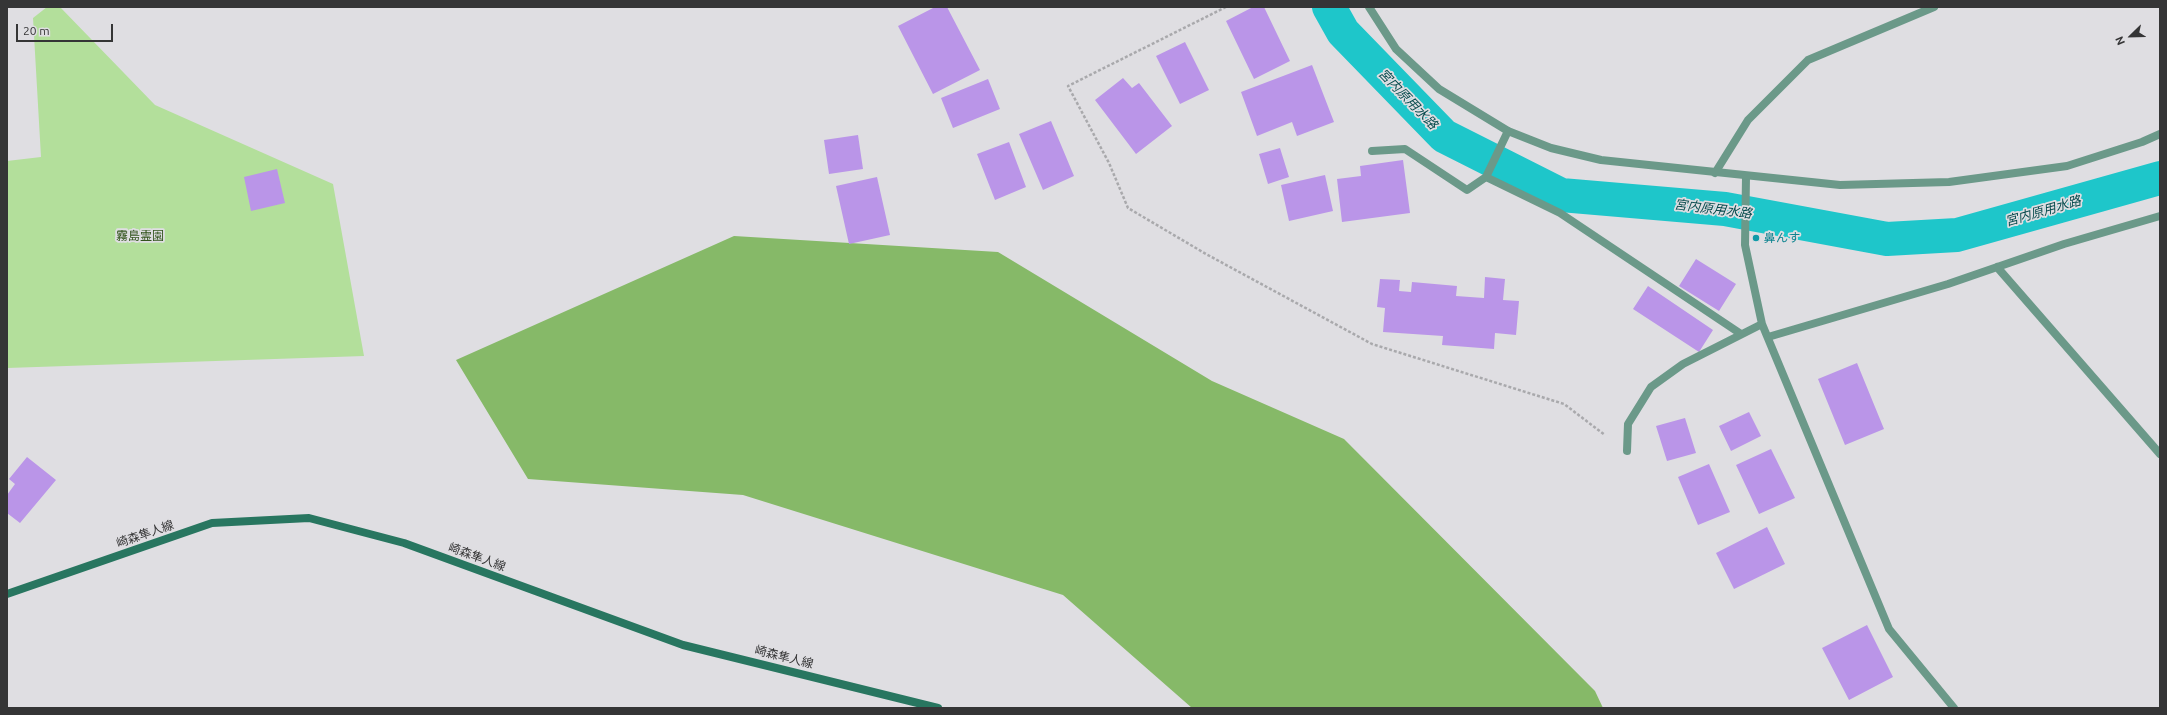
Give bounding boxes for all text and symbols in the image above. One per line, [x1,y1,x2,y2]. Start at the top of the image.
scale bar [18,16,115,42]
north arrow [2111,16,2151,56]
text: 20 m [23,24,50,37]
text: N [2113,35,2127,47]
water label: 宮内原用水路 [1375,66,1441,132]
water label: 宮内原用水路 [2003,193,2083,229]
water label: 宮内原用水路 [1673,197,1753,221]
park label: 霧島霊園 [116,229,164,243]
place label: 鼻んす [1764,231,1800,245]
marker: 鼻んす [1751,233,1761,243]
street label: 崎森隼人線 [114,517,176,551]
street label: 崎森隼人線 [446,540,508,574]
street label: 崎森隼人線 [753,643,815,671]

